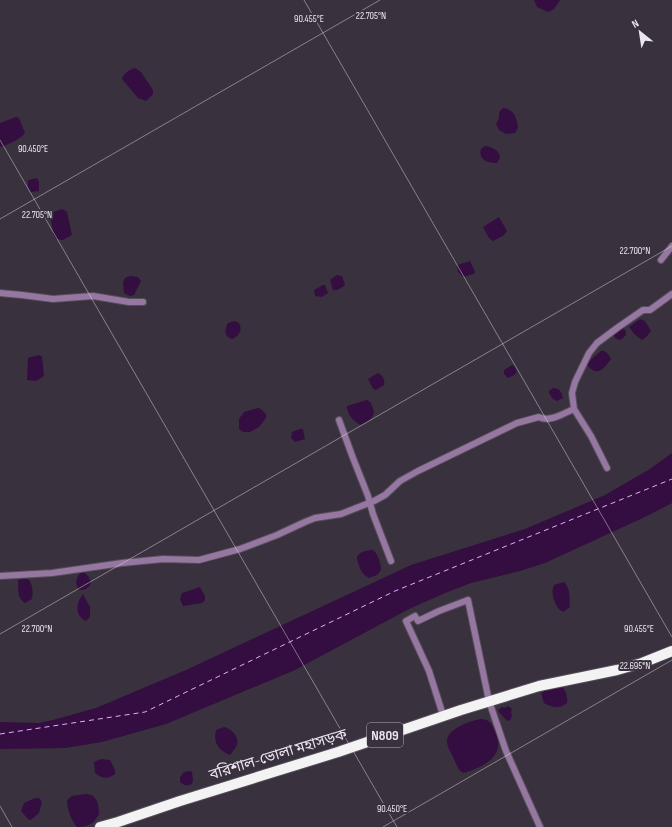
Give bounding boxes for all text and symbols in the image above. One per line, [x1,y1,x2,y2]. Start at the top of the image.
text: 22.705°N [356,10,386,22]
north arrow [620,12,660,52]
text: 90.455°E [294,13,324,25]
text: N [629,17,641,31]
text: 90.450°E [18,143,48,155]
text: 22.705°N [22,209,52,221]
text: 22.700°N [620,245,650,257]
text: 22.700°N [22,623,52,635]
text: 90.455°E [624,623,654,635]
text: 22.695°N [620,660,650,672]
road number: N809 [367,723,403,747]
street label: বরিশাল-ভোলা মহাসড়ক [206,724,350,785]
text: 90.450°E [377,803,407,815]

